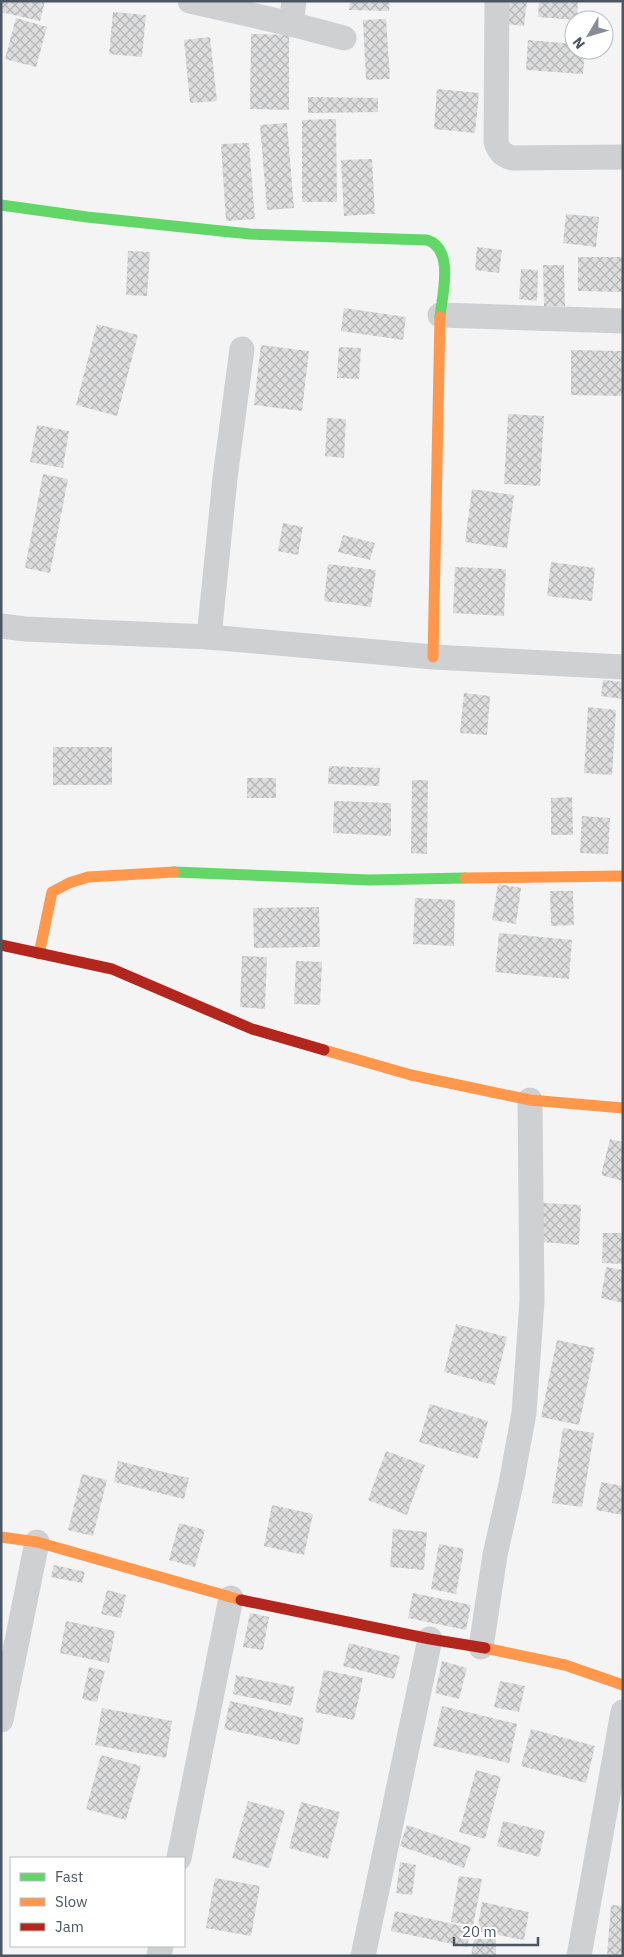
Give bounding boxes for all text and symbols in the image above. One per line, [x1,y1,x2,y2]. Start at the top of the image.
north arrow [564,10,614,60]
text: N [569,33,589,53]
legend [10,1857,185,1947]
text: Fast [55,1867,83,1886]
text: Slow [55,1892,88,1911]
scale bar [454,1914,538,1946]
text: Jam [55,1917,84,1936]
text: 20 m [462,1922,497,1941]

